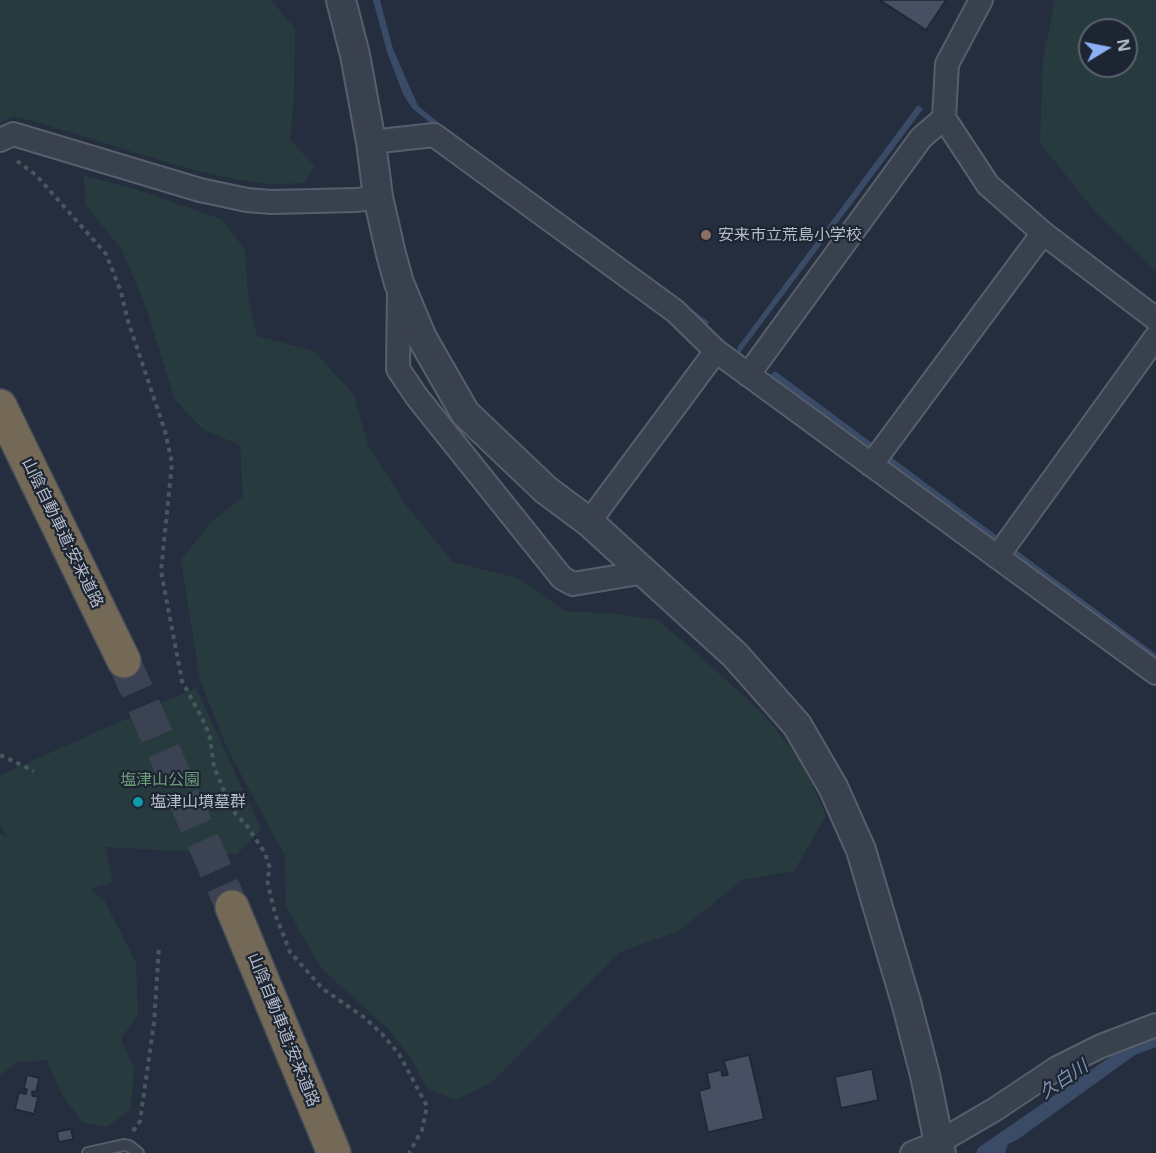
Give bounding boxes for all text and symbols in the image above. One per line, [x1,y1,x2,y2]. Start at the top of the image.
north arrow [1078,18,1138,78]
text: N [1112,37,1136,54]
place label: 安来市立荒島小学校 [718,225,862,245]
marker: 安来市立荒島小学校 [699,228,713,242]
street label: 山陰自動車道;安来道路 [17,455,107,611]
park label: 塩津山公園 [120,770,200,790]
place label: 塩津山墳墓群 [150,792,246,812]
marker: 塩津山墳墓群 [131,795,145,809]
street label: 山陰自動車道;安来道路 [243,950,323,1110]
water label: 久白川 [1036,1056,1092,1104]

